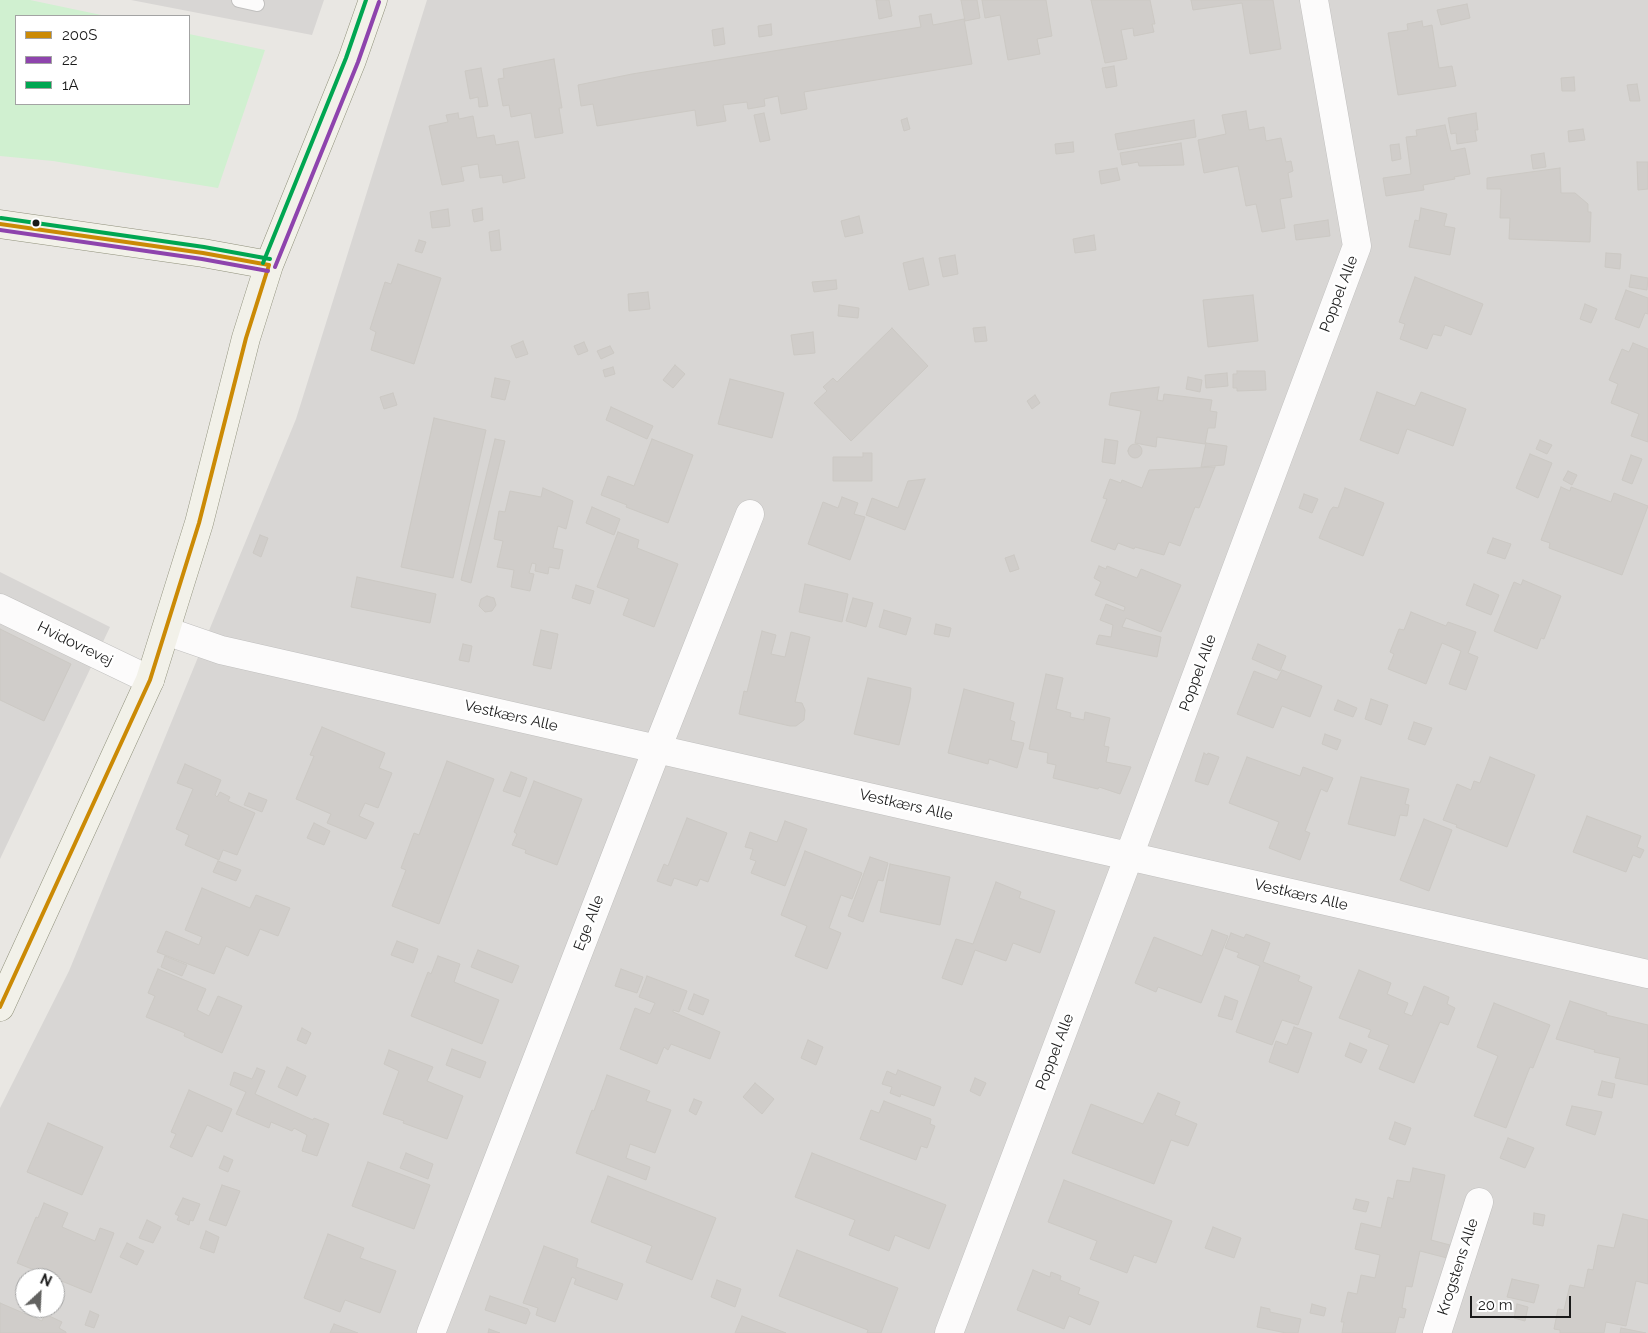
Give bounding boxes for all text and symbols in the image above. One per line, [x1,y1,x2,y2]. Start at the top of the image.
legend [15,15,190,105]
text: 200S [62,26,97,44]
text: 22 [62,51,78,69]
text: 1A [62,76,79,94]
unlabelled marker [31,218,41,228]
street label: Poppel Alle [1316,253,1362,335]
street label: Hvidovrevej [34,618,116,670]
street label: Poppel Alle [1176,632,1220,714]
street label: Vestkærs Alle [462,696,560,736]
street label: Vestkærs Alle [857,785,955,825]
street label: Vestkærs Alle [1252,875,1350,915]
street label: Ege Alle [570,893,608,953]
street label: Poppel Alle [1032,1011,1078,1093]
street label: Krogstens Alle [1434,1216,1482,1318]
north arrow [15,1268,65,1318]
text: N [38,1271,54,1290]
scale bar [1473,1286,1574,1318]
text: 20 m [1478,1296,1513,1314]

